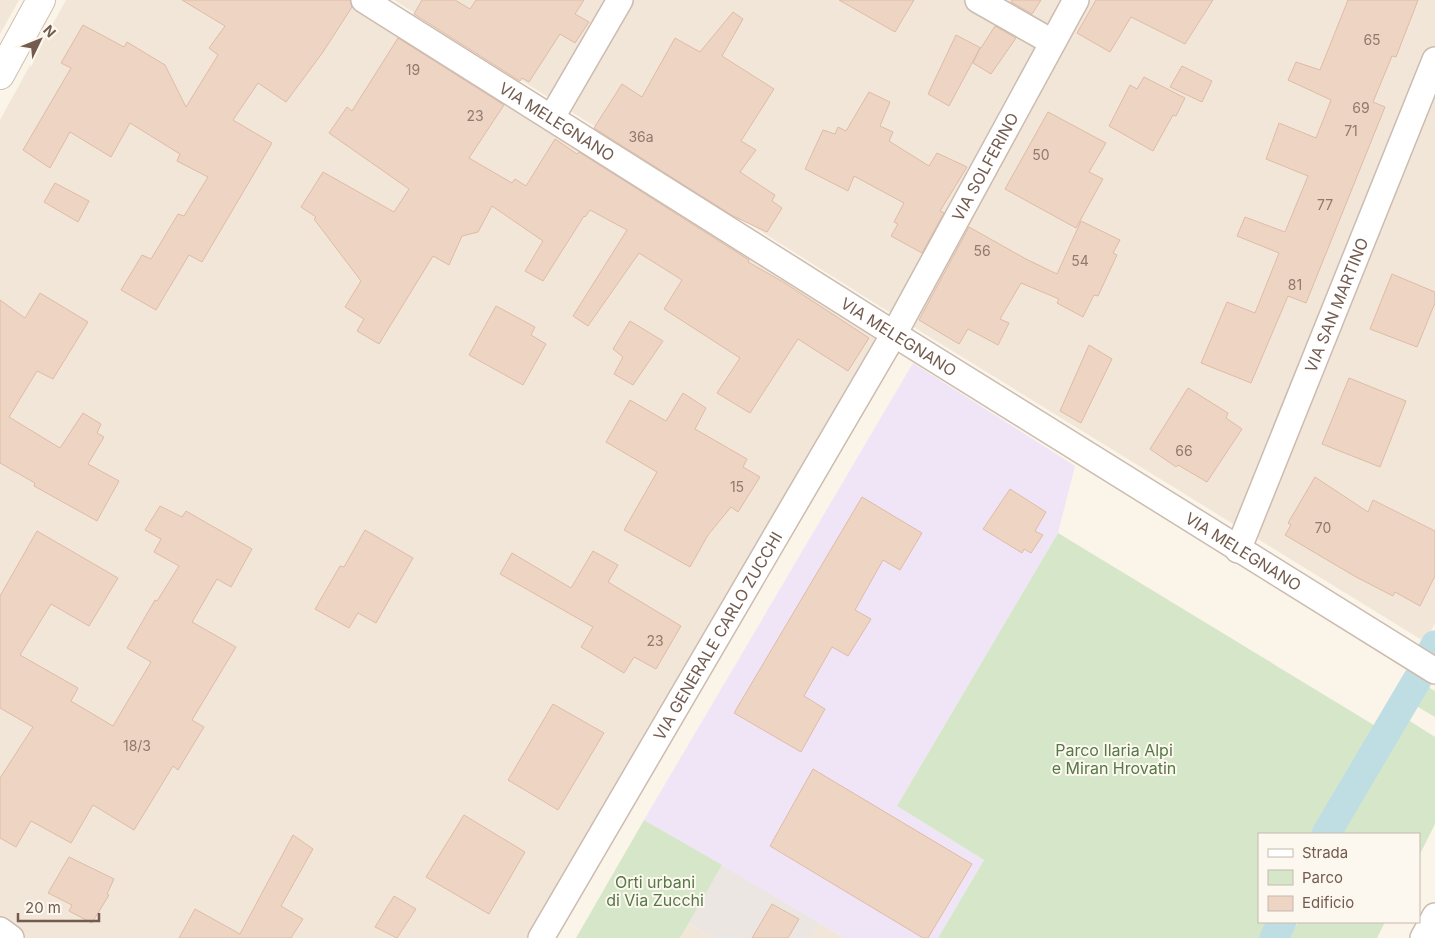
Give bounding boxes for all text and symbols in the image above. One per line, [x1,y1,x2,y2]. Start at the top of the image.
north arrow [15,15,65,65]
text: N [40,21,60,40]
house number: 65 [1363,31,1381,48]
house number: 19 [406,61,420,78]
street label: VIA MELEGNANO [495,78,618,165]
house number: 69 [1352,99,1370,116]
house number: 23 [466,107,484,124]
street label: VIA SOLFERINO [948,109,1023,224]
house number: 71 [1344,122,1358,139]
house number: 36a [628,128,654,145]
house number: 50 [1032,146,1050,163]
house number: 77 [1317,196,1333,213]
street label: VIA SAN MARTINO [1300,235,1373,375]
house number: 56 [973,242,991,259]
house number: 54 [1071,252,1089,269]
house number: 81 [1288,276,1302,293]
street label: VIA MELEGNANO [837,293,960,381]
house number: 66 [1175,442,1193,459]
house number: 15 [730,478,744,495]
street label: VIA MELEGNANO [1182,508,1305,595]
house number: 70 [1315,519,1331,536]
street label: VIA GENERALE CARLO ZUCCHI [649,528,786,744]
house number: 23 [646,632,664,649]
house number: 18/3 [123,737,151,754]
park label: Parco Ilaria Alpi e Miran Hrovatin [1052,740,1176,778]
legend [1258,833,1420,923]
text: Strada [1302,843,1348,862]
text: Parco [1302,868,1343,887]
park label: Orti urbani di Via Zucchi [606,872,704,910]
scale bar [18,890,99,922]
text: Edificio [1302,893,1354,912]
text: 20 m [25,898,61,917]

